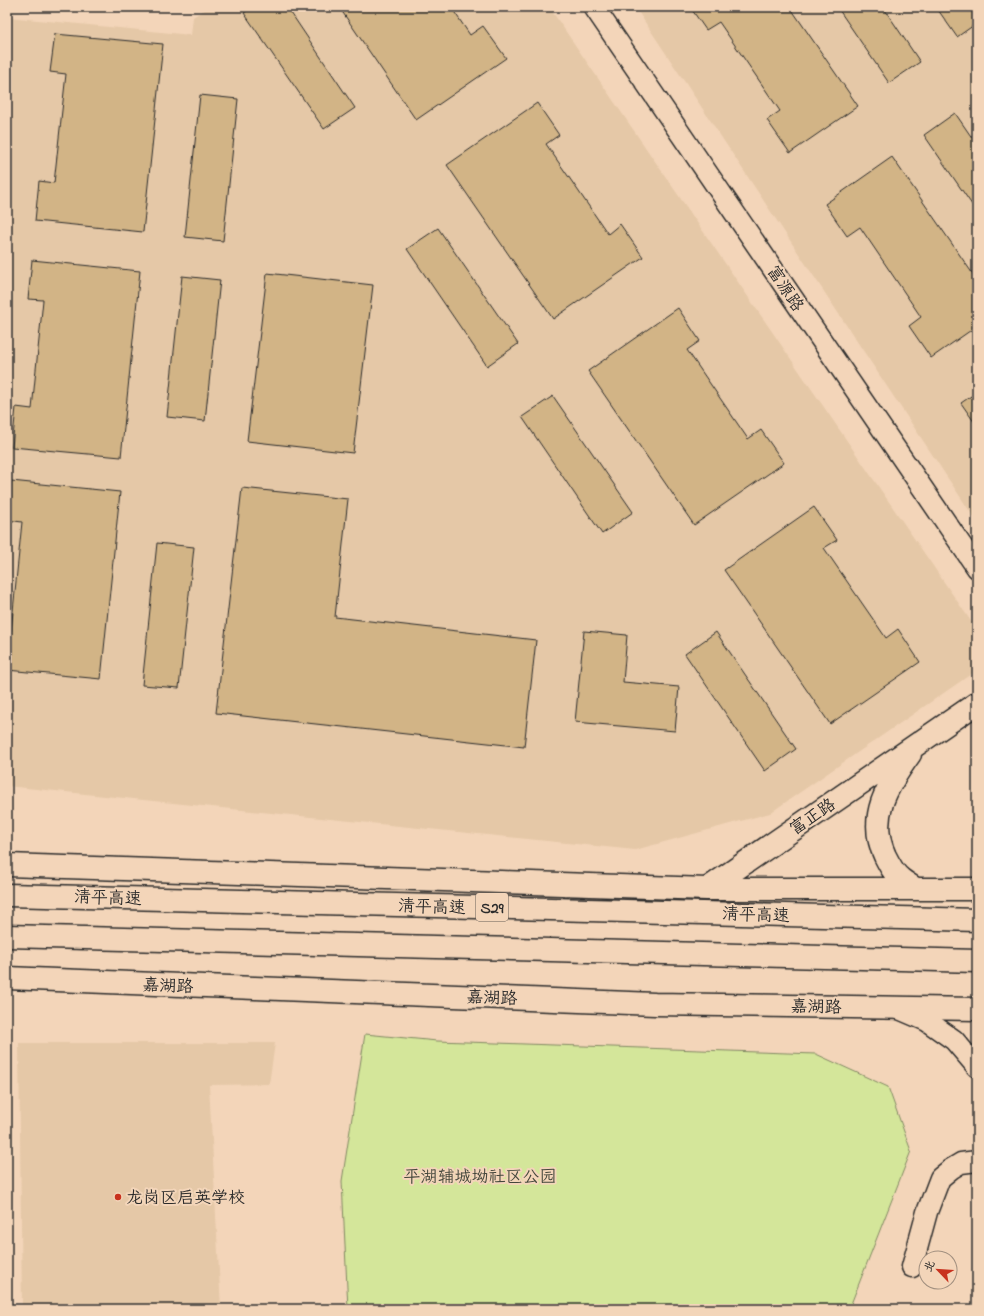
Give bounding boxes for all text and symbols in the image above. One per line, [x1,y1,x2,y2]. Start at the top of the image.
street label: 富源路 [760,261,809,317]
street label: 富正路 [785,793,841,842]
street label: 清平高速 [74,885,142,912]
road number: S29 [476,893,508,921]
street label: 清平高速 [398,894,466,921]
street label: 清平高速 [722,902,790,929]
street label: 嘉湖路 [142,973,194,1000]
street label: 嘉湖路 [466,985,518,1012]
street label: 嘉湖路 [790,995,842,1020]
park label: 平湖辅城坳社区公园 [404,1165,557,1190]
place label: 龙岗区启英学校 [126,1186,245,1211]
marker: 龙岗区启英学校 [113,1192,123,1202]
north arrow [918,1250,958,1290]
text: 北 [920,1258,939,1275]

